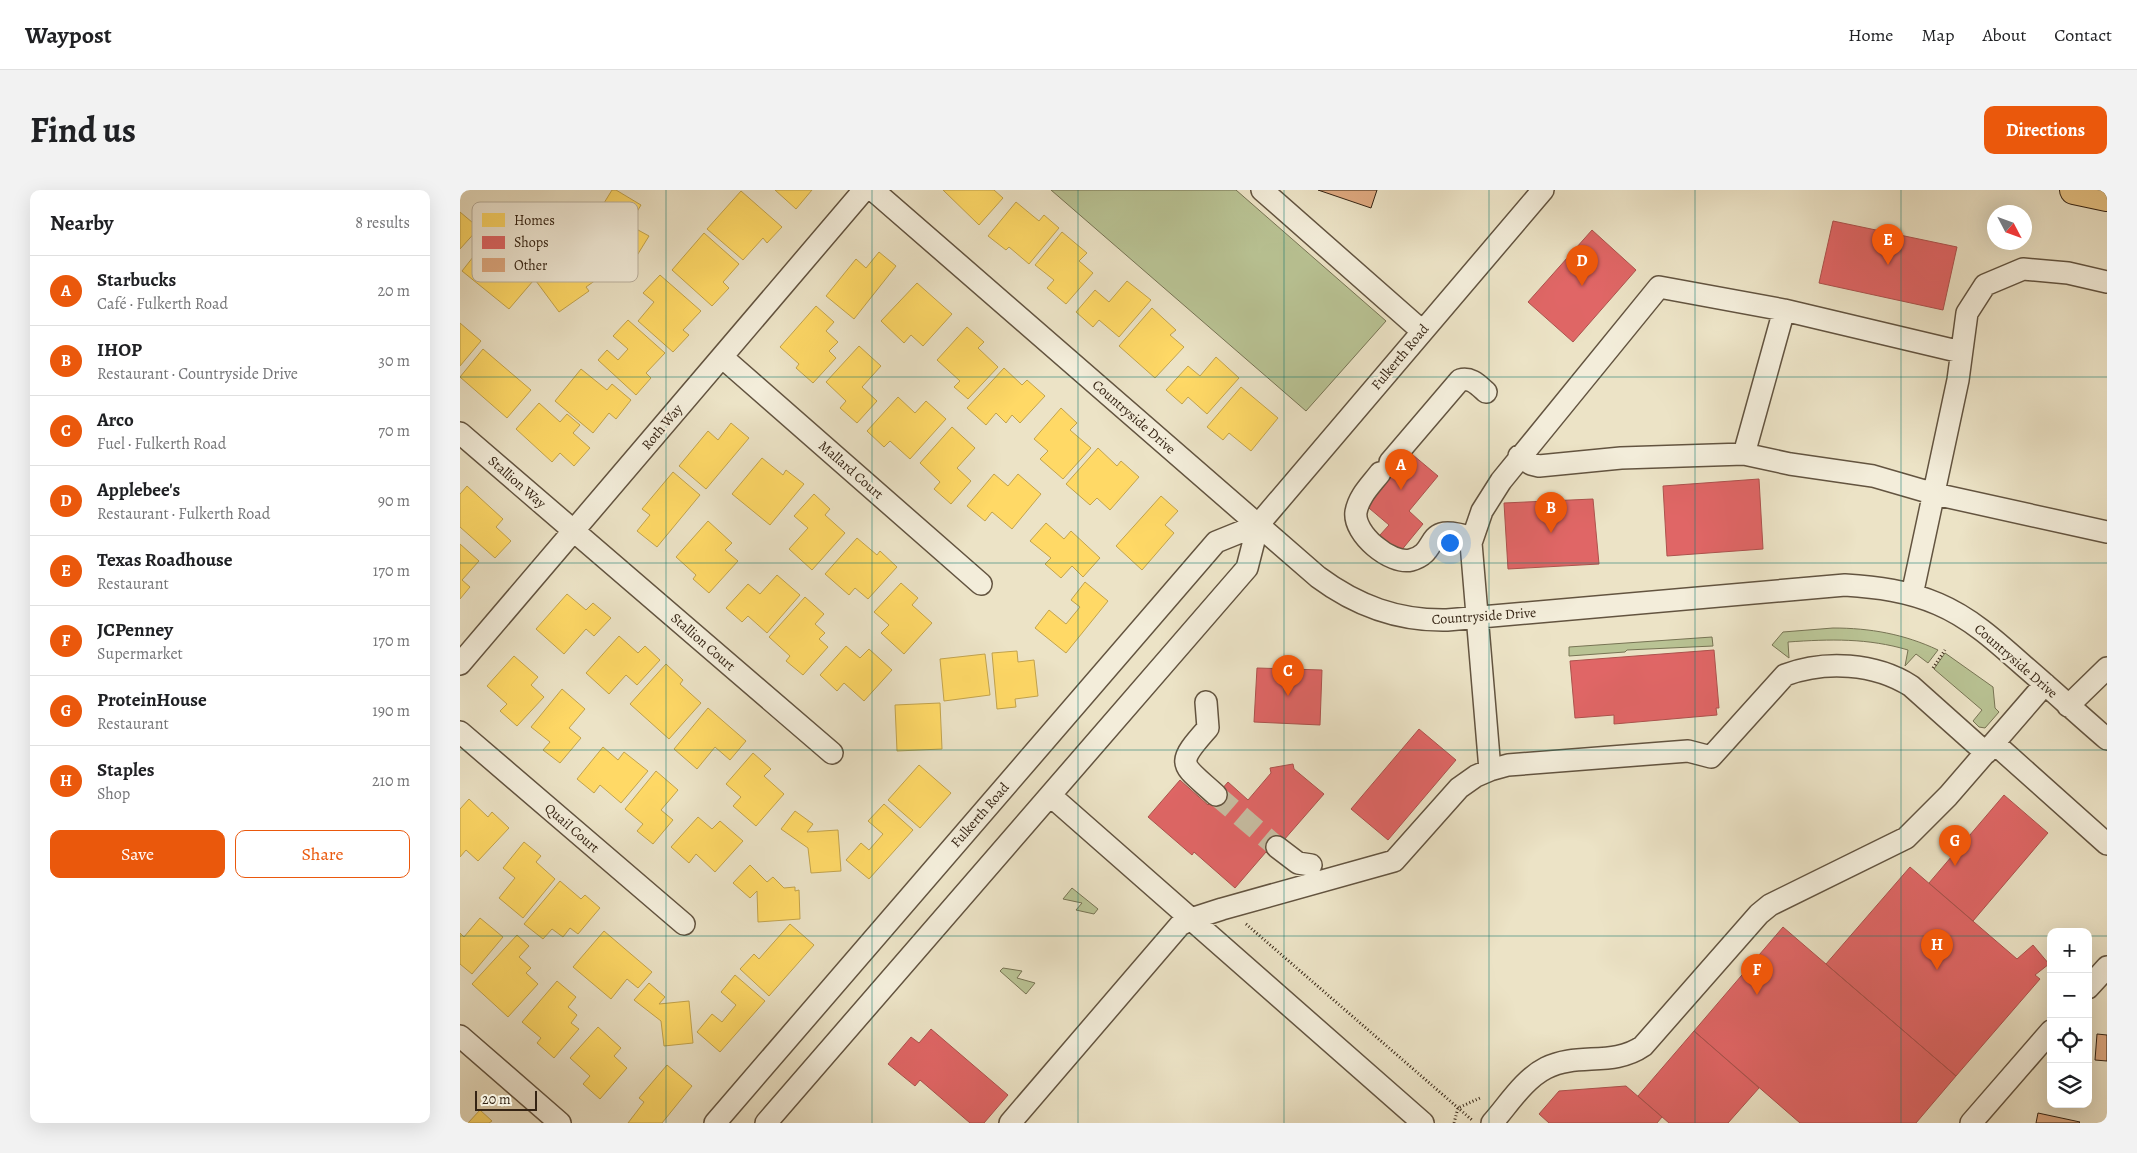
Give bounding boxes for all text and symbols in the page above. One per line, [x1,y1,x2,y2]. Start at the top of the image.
text: Waypost [25,19,112,51]
text: Home [1848,23,1893,47]
text: Map [1921,23,1954,47]
text: About [1982,23,2026,47]
text: Contact [2054,23,2112,47]
text: Find us [30,106,136,154]
button: Directions [1984,106,2107,154]
legend [472,202,638,282]
north arrow [1987,205,2032,250]
text: Nearby [50,209,113,237]
text: Homes [514,211,555,230]
text: 8 results [355,212,410,234]
pin: E [1872,224,1904,265]
text: Shops [514,233,549,252]
pin: D [1566,245,1598,286]
text: Other [514,256,548,275]
text: Starbucks [97,267,176,293]
text: A [61,280,71,302]
text: 20 m [377,280,410,302]
text: Café · Fulkerth Road [97,293,228,315]
street label: Fulkerth Road [1367,320,1433,394]
text: IHOP [97,337,142,363]
text: B [61,350,71,372]
text: 30 m [378,350,410,372]
text: Restaurant · Countryside Drive [97,363,298,385]
street label: Countryside Drive [1088,375,1180,459]
street label: Roth Way [637,399,687,454]
text: Arco [97,407,134,433]
text: C [61,420,71,442]
text: 70 m [378,420,410,442]
text: Fuel · Fulkerth Road [97,433,226,455]
street label: Mallard Court [815,437,888,504]
pin: A [1385,449,1417,490]
street label: Stallion Way [484,451,551,513]
text: Applebee's [97,477,180,503]
text: D [60,490,72,512]
text: 90 m [378,490,410,512]
pin: B [1535,492,1567,533]
text: Restaurant · Fulkerth Road [97,503,270,525]
your location [1437,530,1463,556]
text: Texas Roadhouse [97,547,233,573]
text: E [61,560,71,582]
text: 170 m [373,560,410,582]
text: Restaurant [97,573,169,595]
street label: Countryside Drive [1431,603,1537,629]
street label: Stallion Court [667,609,740,676]
text: JCPenney [97,617,173,643]
street label: Countryside Drive [1970,619,2062,703]
text: F [62,630,70,652]
text: 170 m [373,630,410,652]
text: Supermarket [97,643,183,665]
pin: C [1272,655,1304,696]
text: ProteinHouse [97,687,207,713]
text: G [61,700,71,722]
text: 190 m [372,700,410,722]
text: Restaurant [97,713,169,735]
text: Staples [97,757,154,783]
text: H [60,770,72,792]
text: 210 m [372,770,410,792]
street label: Fulkerth Road [946,778,1014,852]
text: Shop [97,783,130,805]
street label: Quail Court [540,799,604,857]
pin: G [1939,825,1971,866]
button: Save [50,830,225,878]
button: Share [235,830,410,878]
map controls [2047,928,2092,1108]
button: + [2047,928,2092,973]
pin: H [1921,929,1953,970]
pin: F [1741,954,1773,995]
button: − [2047,973,2092,1018]
button: locate [2047,1018,2092,1063]
button: layers [2047,1063,2092,1108]
scale bar [475,1088,538,1111]
text: 20 m [482,1090,511,1109]

